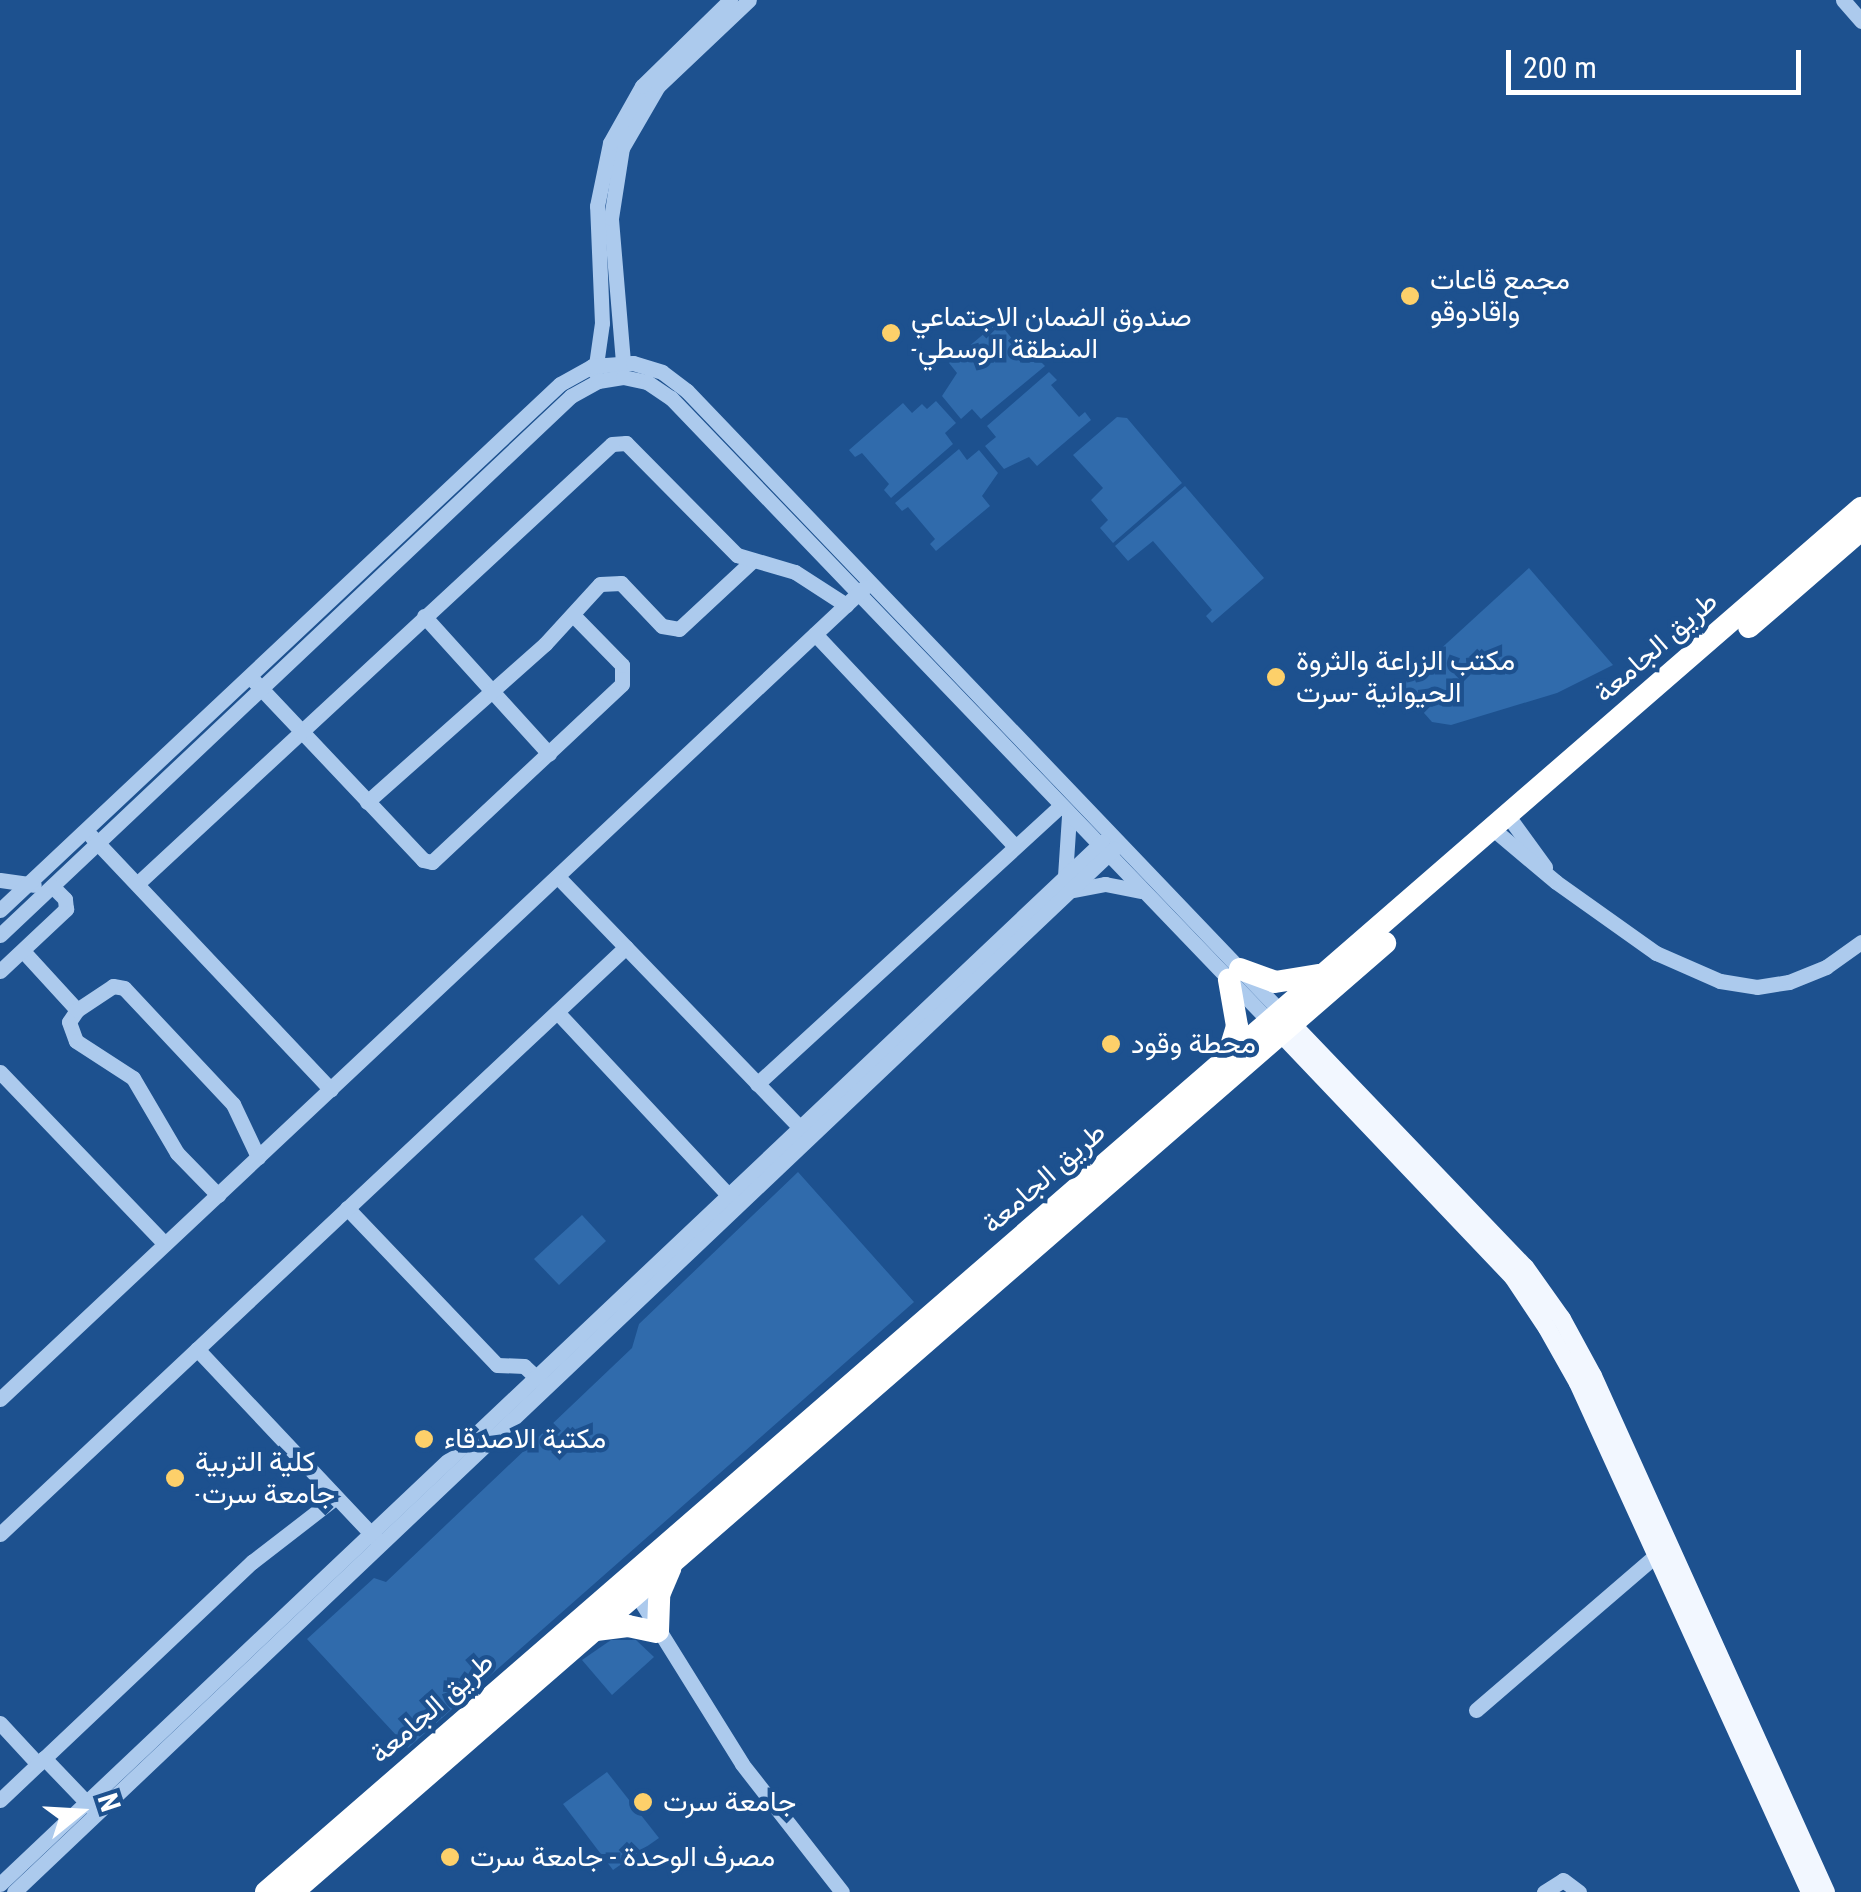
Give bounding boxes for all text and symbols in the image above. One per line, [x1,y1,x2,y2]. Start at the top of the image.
scale bar [1511,30,1806,92]
text: 200 m [1523,50,1597,85]
place label: مجمع قاعات واقادوقو [1430,263,1570,329]
marker: مجمع قاعات واقادوقو [1399,285,1421,307]
place label: صندوق الضمان الاجتماعي -المنطقة الوسطي [911,300,1192,366]
marker: صندوق الضمان الاجتماعي -المنطقة الوسطي [880,322,902,344]
street label: طريق الجامعة [1588,584,1724,710]
place label: مكتب الزراعة والثروة الحيوانية -سرت [1296,644,1515,710]
marker: مكتب الزراعة والثروة الحيوانية -سرت [1265,666,1287,688]
place label: محطة وقود [1131,1027,1256,1061]
marker: محطة وقود [1100,1033,1122,1055]
street label: طريق الجامعة [976,1115,1112,1241]
place label: مكتبة الاصدقاء [444,1422,606,1456]
marker: مكتبة الاصدقاء [413,1428,435,1450]
place label: كلية التربية -جامعة سرت [195,1445,335,1511]
marker: كلية التربية -جامعة سرت [164,1467,186,1489]
street label: طريق الجامعة [364,1645,500,1771]
north arrow [30,1762,130,1862]
place label: جامعة سرت [663,1785,796,1819]
text: N [91,1789,127,1816]
marker: جامعة سرت [632,1791,654,1813]
place label: مصرف الوحدة - جامعة سرت [470,1840,775,1874]
marker: مصرف الوحدة - جامعة سرت [439,1846,461,1868]

